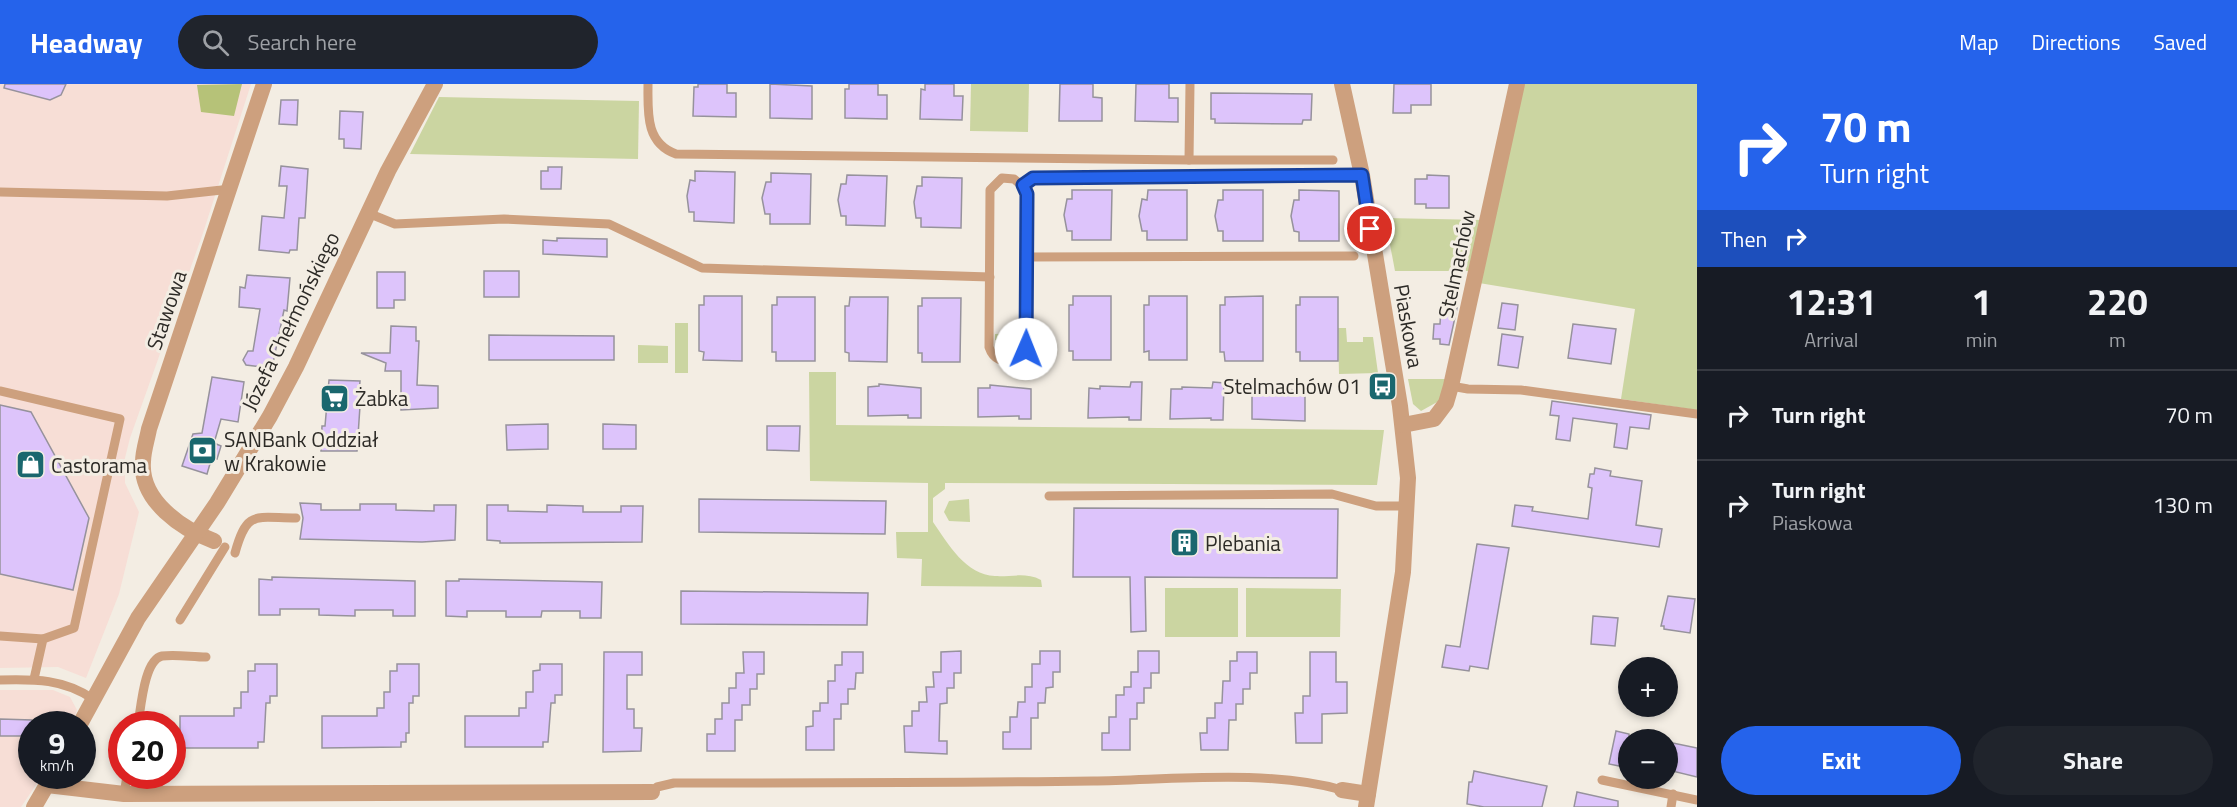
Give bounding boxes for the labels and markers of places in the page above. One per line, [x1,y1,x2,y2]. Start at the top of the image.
pin [1344,203,1395,254]
place label: Stelmachów 01 [1223,370,1361,402]
bus stop icon: Stelmachów 01 [1366,370,1398,402]
supermarket icon: Żabka [318,382,350,414]
place label: Żabka [355,382,409,414]
place label: SANBank Oddział w Krakowie [224,423,379,479]
bank icon: SANBank Oddział w Krakowie [187,435,219,467]
shop icon: Castorama [14,449,46,481]
place label: Castorama [51,449,148,481]
building icon: Plebania [1168,527,1200,559]
place label: Plebania [1205,527,1281,559]

